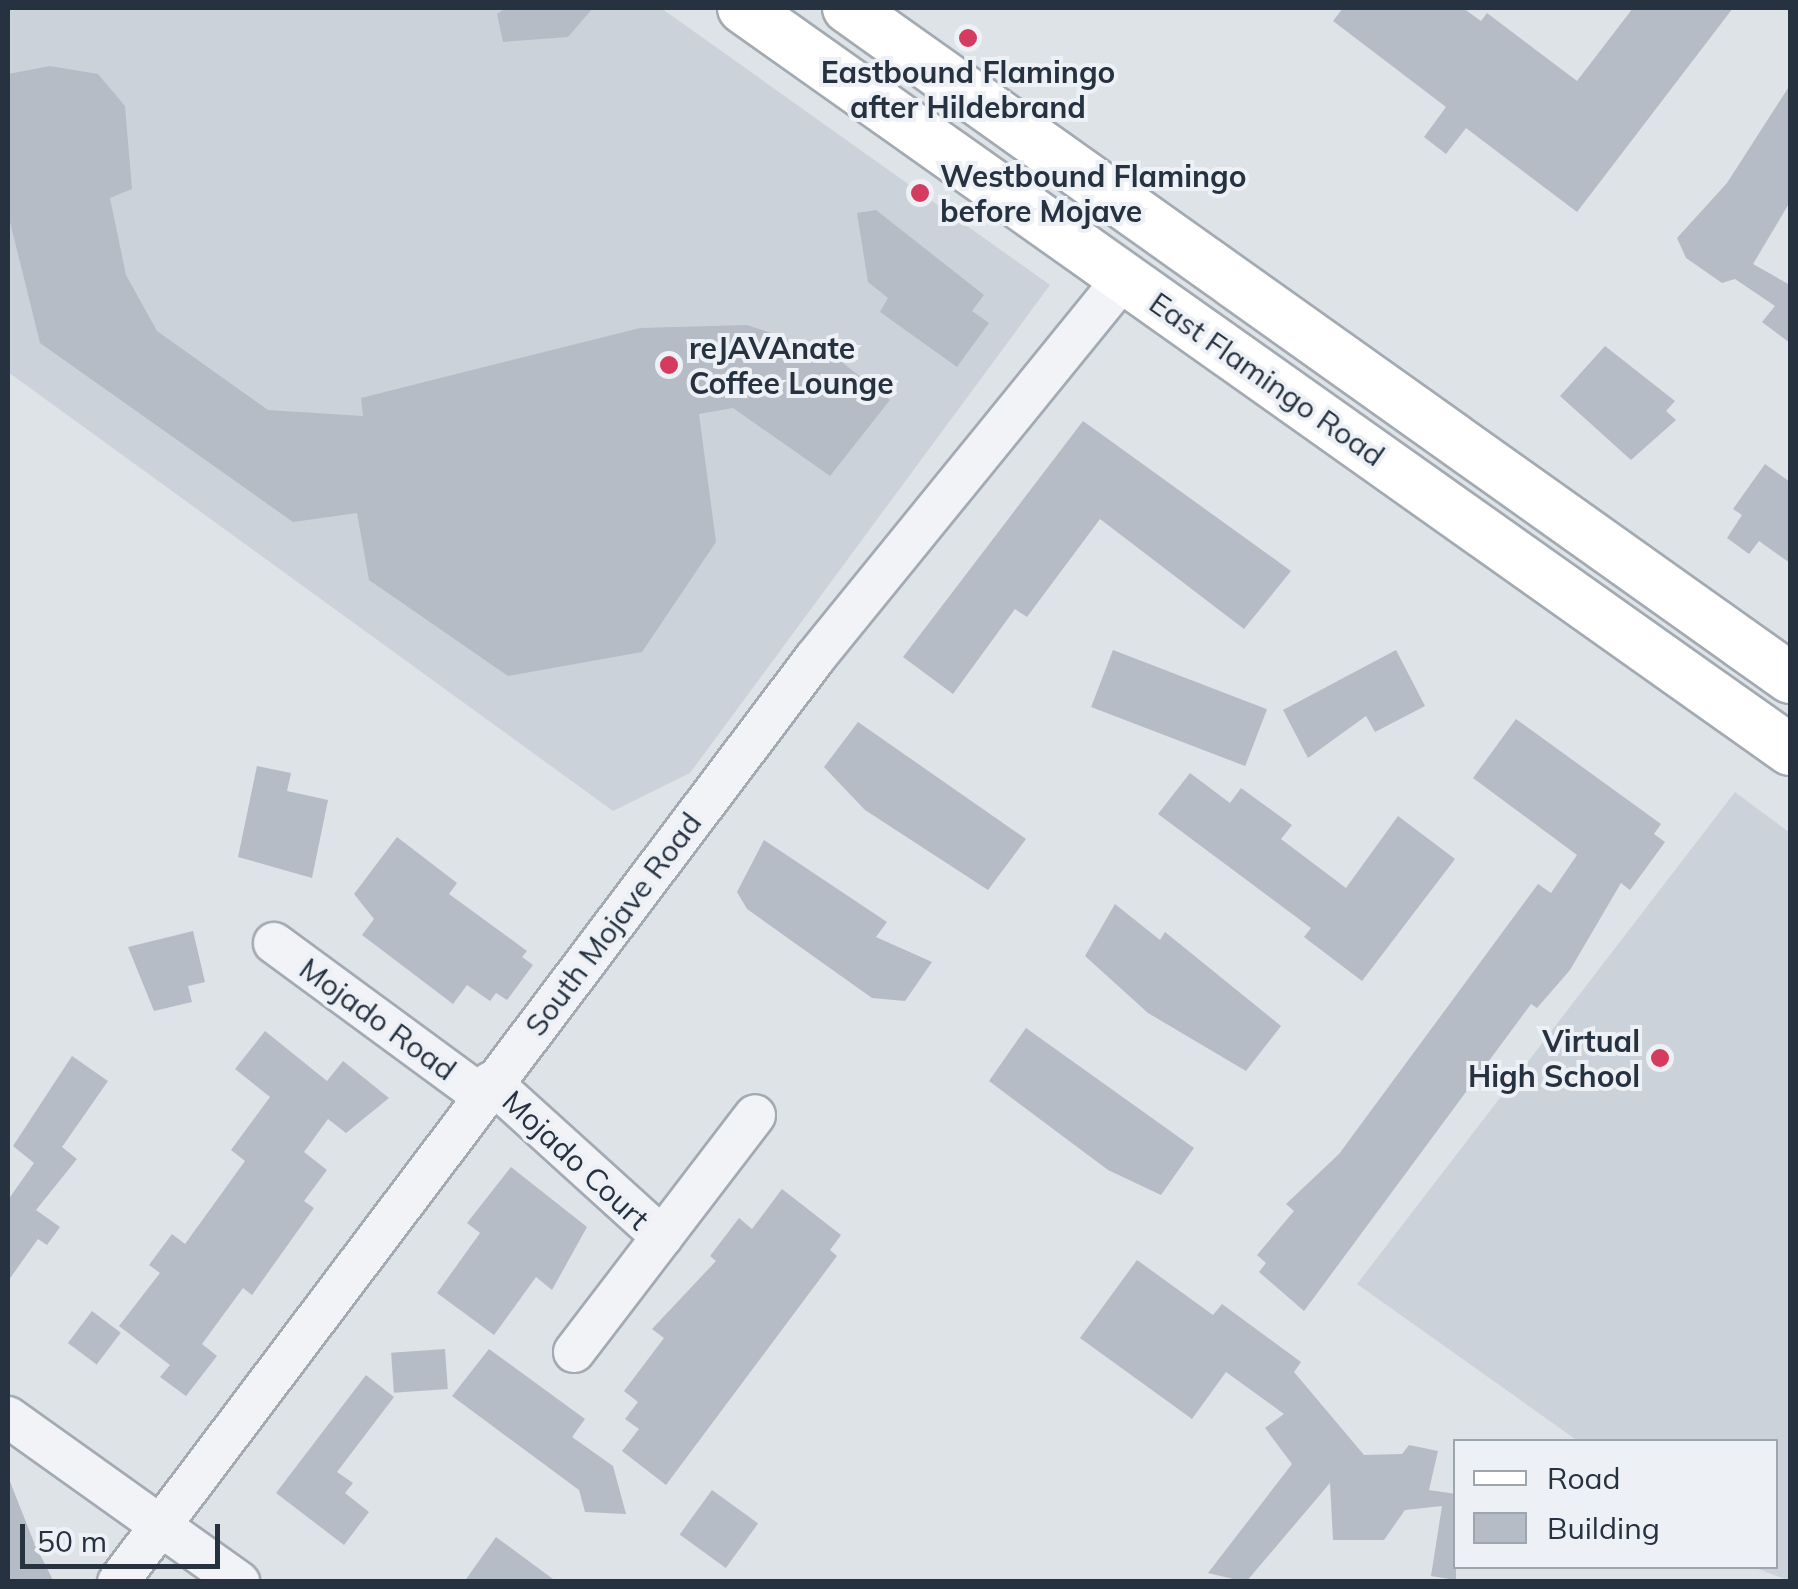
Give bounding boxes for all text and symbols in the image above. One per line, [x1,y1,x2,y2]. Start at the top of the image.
marker: Eastbound Flamingo after Hildebrand [957,27,979,49]
place label: Eastbound Flamingo after Hildebrand [821,54,1115,124]
place label: Westbound Flamingo before Mojave [940,158,1246,228]
marker: Westbound Flamingo before Mojave [909,182,931,204]
street label: East Flamingo Road [1143,284,1391,474]
place label: reJAVAnate Coffee Lounge [689,330,894,400]
marker: reJAVAnate Coffee Lounge [658,354,680,376]
street label: South Mojave Road [517,805,709,1043]
street label: Mojado Road [293,950,463,1088]
place label: Virtual High School [1468,1023,1640,1094]
marker: Virtual High School [1649,1047,1671,1069]
street label: Mojado Court [495,1083,657,1237]
legend [1453,1439,1778,1569]
text: Road [1547,1459,1621,1497]
scale bar [25,1504,225,1566]
text: Building [1547,1509,1660,1547]
text: 50 m [37,1522,107,1560]

